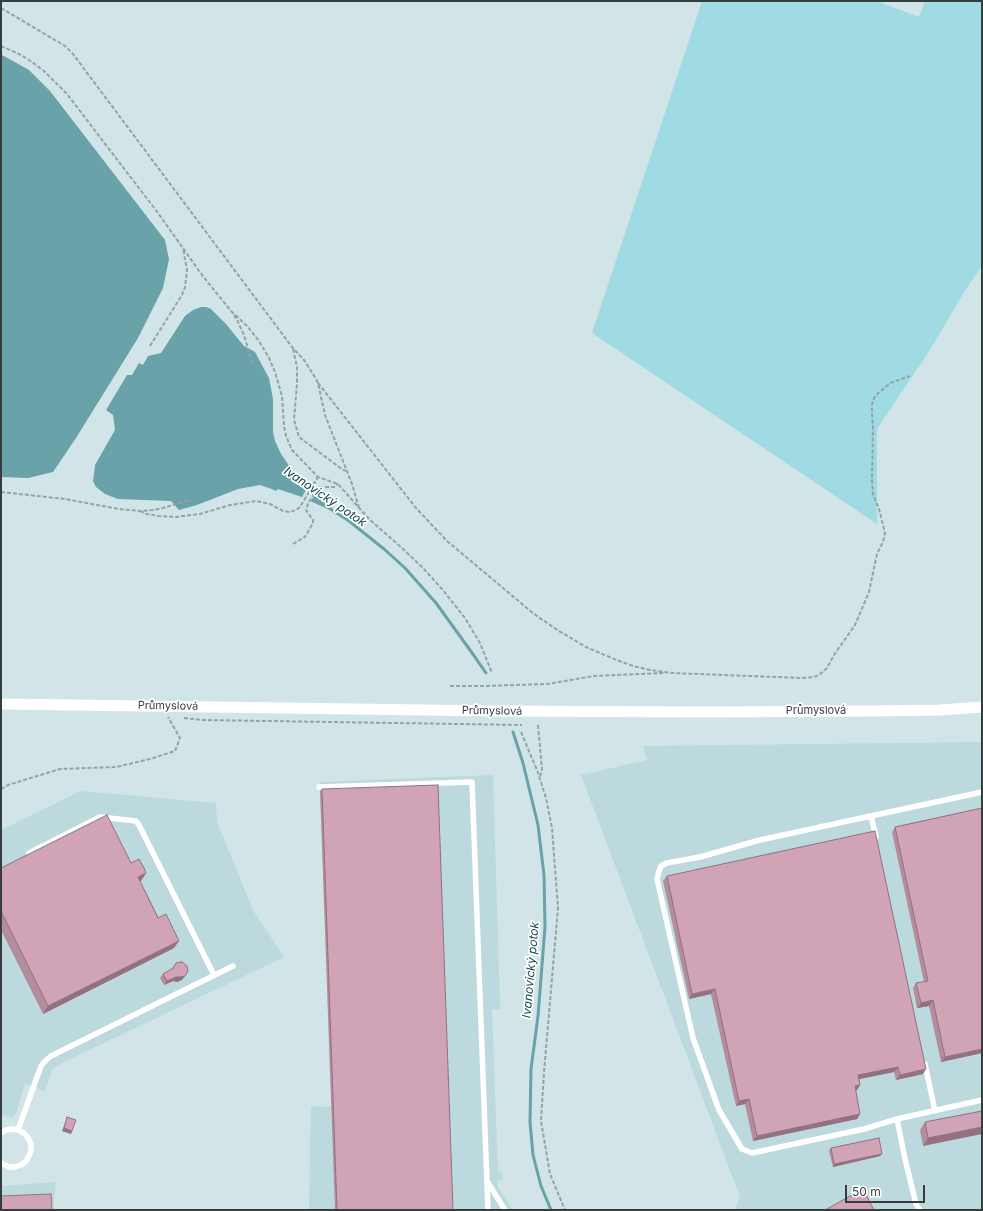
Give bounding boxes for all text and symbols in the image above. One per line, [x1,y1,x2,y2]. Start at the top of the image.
water label: Ivanovický potok [281,464,369,530]
street label: Průmyslová [138,699,198,713]
street label: Průmyslová [462,704,522,718]
street label: Průmyslová [786,704,846,718]
water label: Ivanovický potok [520,921,542,1019]
scale bar [847,1177,927,1203]
text: 50 m [852,1184,881,1199]

